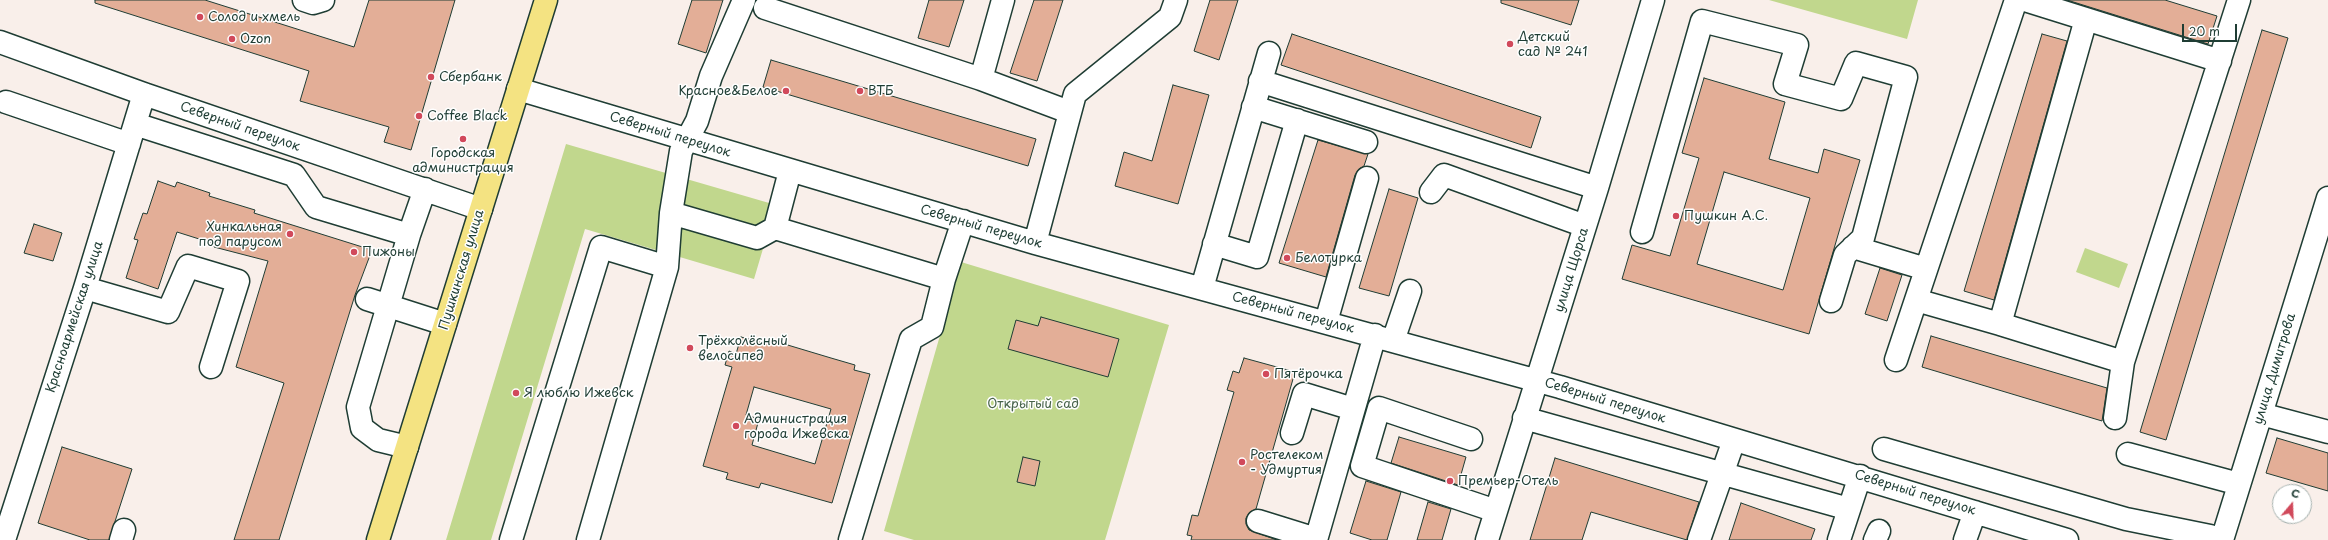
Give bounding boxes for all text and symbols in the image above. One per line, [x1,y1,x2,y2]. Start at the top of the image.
place label: Солод и хмель [208,9,300,25]
marker: Солод и хмель [195,12,205,22]
scale bar [2184,16,2239,42]
text: 20 m [2189,22,2220,40]
place label: Детский сад № 241 [1518,29,1587,60]
place label: Ozon [240,31,271,47]
marker: Ozon [227,34,237,44]
marker: Детский сад № 241 [1505,39,1515,49]
place label: Сбербанк [439,69,502,85]
marker: Сбербанк [426,72,436,82]
place label: Красное&Белое [678,83,778,99]
place label: ВТБ [868,83,894,99]
marker: Красное&Белое [781,86,791,96]
marker: ВТБ [855,86,865,96]
street label: Северный переулок [178,99,302,155]
place label: Coffee Black [427,108,507,124]
street label: Северный переулок [607,109,733,161]
marker: Coffee Black [414,111,424,121]
marker: Городская администрация [458,134,468,144]
place label: Городская администрация [412,145,514,176]
street label: Северный переулок [918,202,1044,252]
street label: Пушкинская улица [436,208,488,332]
place label: Пушкин А.С. [1684,208,1768,224]
marker: Пушкин А.С. [1671,211,1681,221]
place label: Хинкальная под парусом [199,219,282,250]
street label: улица Щорса [1552,226,1592,314]
marker: Хинкальная под парусом [285,229,295,239]
street label: Красноармейская улица [43,239,107,395]
place label: Пижоны [362,244,415,260]
marker: Пижоны [349,247,359,257]
place label: Белотурка [1295,250,1362,266]
marker: Белотурка [1282,253,1292,263]
street label: Северный переулок [1230,289,1356,337]
street label: улица Димитрова [2251,312,2299,426]
place label: Трёхколёсный велосипед [698,333,788,364]
marker: Трёхколёсный велосипед [685,343,695,353]
place label: Пятёрочка [1274,366,1343,382]
marker: Пятёрочка [1261,369,1271,379]
street label: Северный переулок [1542,375,1668,427]
place label: Я люблю Ижевск [524,385,633,401]
marker: Я люблю Ижевск [511,388,521,398]
park label: Открытый сад [987,396,1079,412]
place label: Администрация города Ижевска [744,411,849,442]
marker: Администрация города Ижевска [731,421,741,431]
place label: Ростелеком - Удмуртия [1250,447,1323,478]
marker: Ростелеком - Удмуртия [1237,457,1247,467]
street label: Северный переулок [1852,467,1978,519]
place label: Премьер-Отель [1458,473,1558,489]
marker: Премьер-Отель [1445,476,1455,486]
north arrow [2272,484,2312,524]
text: С [2289,484,2302,503]

